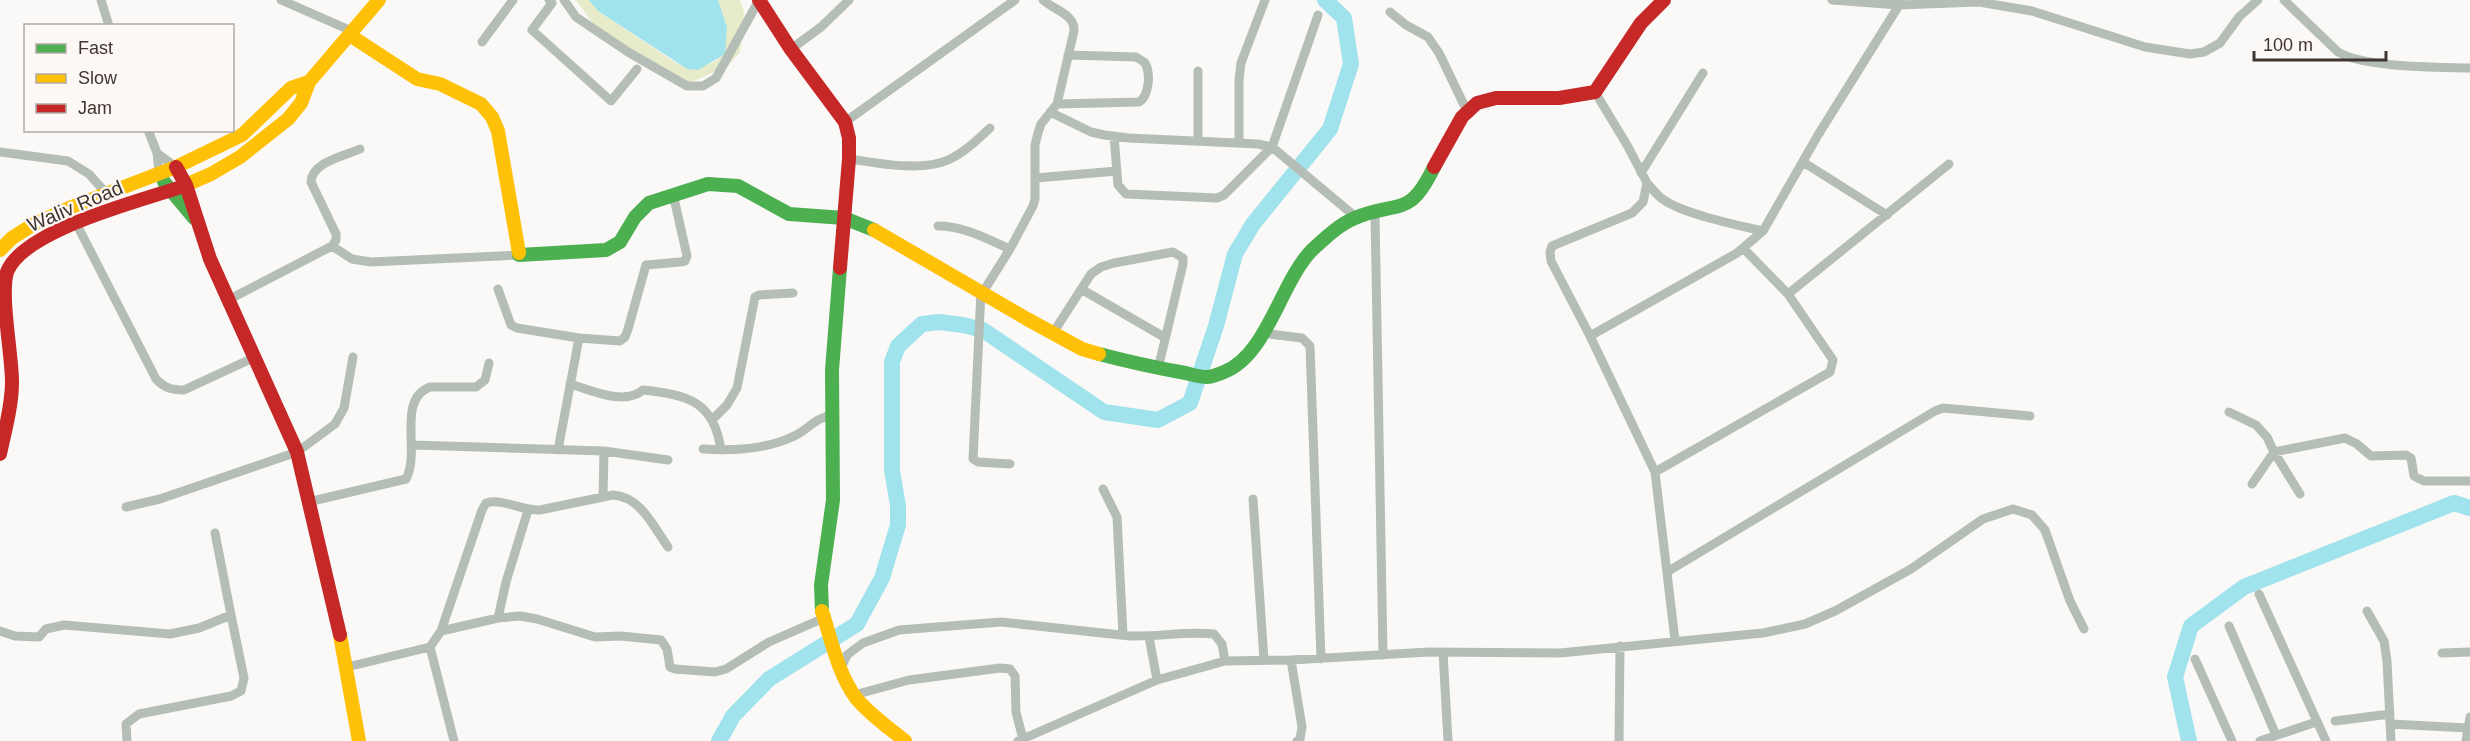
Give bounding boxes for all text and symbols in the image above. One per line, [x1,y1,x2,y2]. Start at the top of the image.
legend [24,24,234,132]
scale bar [2254,24,2386,62]
text: 100 m [2263,35,2313,55]
text: Fast [78,38,113,58]
text: Slow [78,68,118,88]
text: Jam [78,98,112,118]
street label: Waliv Road [24,176,126,236]

